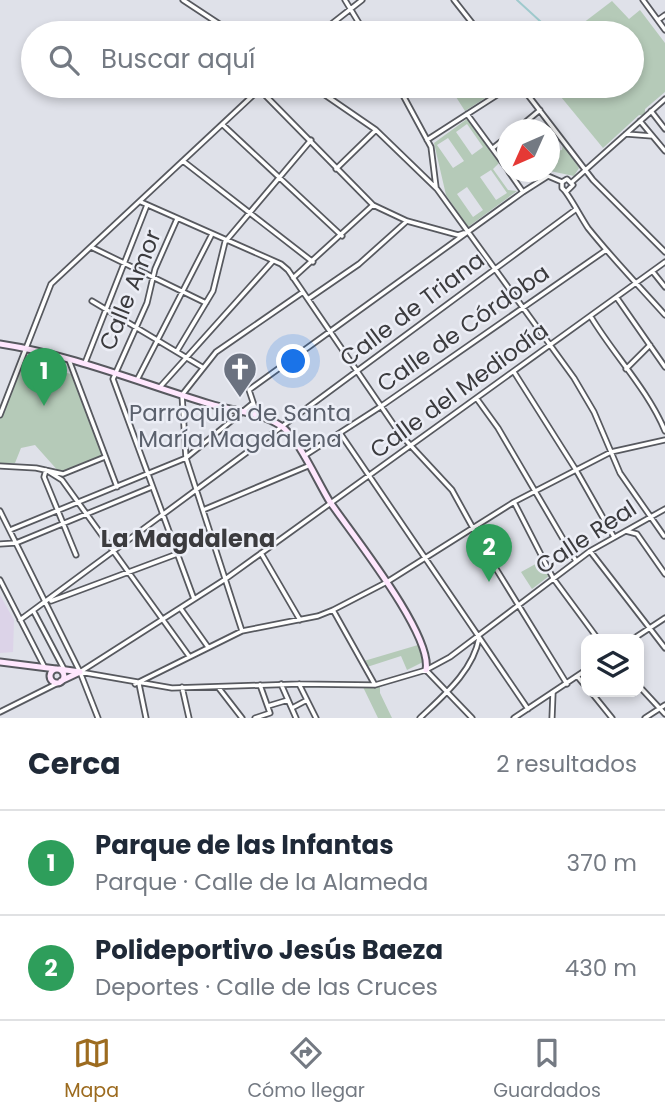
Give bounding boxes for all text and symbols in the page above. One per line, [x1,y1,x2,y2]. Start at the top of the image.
search box [21,21,644,98]
icon: search [45,41,83,79]
text: Buscar aquí [101,41,255,77]
north arrow [497,119,560,182]
street label: Calle Amor [91,225,169,355]
street label: Calle de Triana [333,244,491,374]
street label: Calle de Córdoba [371,257,555,399]
street label: Calle del Mediodía [363,314,555,466]
your location [276,344,310,378]
pin: 1 [21,348,67,406]
church icon: Parroquia de Santa María Magdalena [221,350,259,399]
place label: Parroquia de Santa María Magdalena [129,397,351,455]
street label: Calle Real [529,492,643,582]
district label: La Magdalena [101,522,275,555]
pin: 2 [466,524,512,582]
map controls [581,634,644,697]
button: layers [581,634,644,697]
text: Cerca [28,742,121,785]
text: 2 resultados [496,748,637,780]
text: Parque de las Infantas [95,827,394,863]
text: 1 [47,847,55,879]
text: 370 m [567,847,637,879]
text: Parque · Calle de la Alameda [95,866,428,898]
text: Polideportivo Jesús Baeza [95,932,443,968]
text: 2 [44,952,58,984]
text: 430 m [565,952,637,984]
text: Deportes · Calle de las Cruces [95,971,438,1003]
tab: Mapa [64,1034,119,1105]
tab: Cómo llegar [247,1034,365,1105]
tab: Guardados [493,1034,601,1105]

